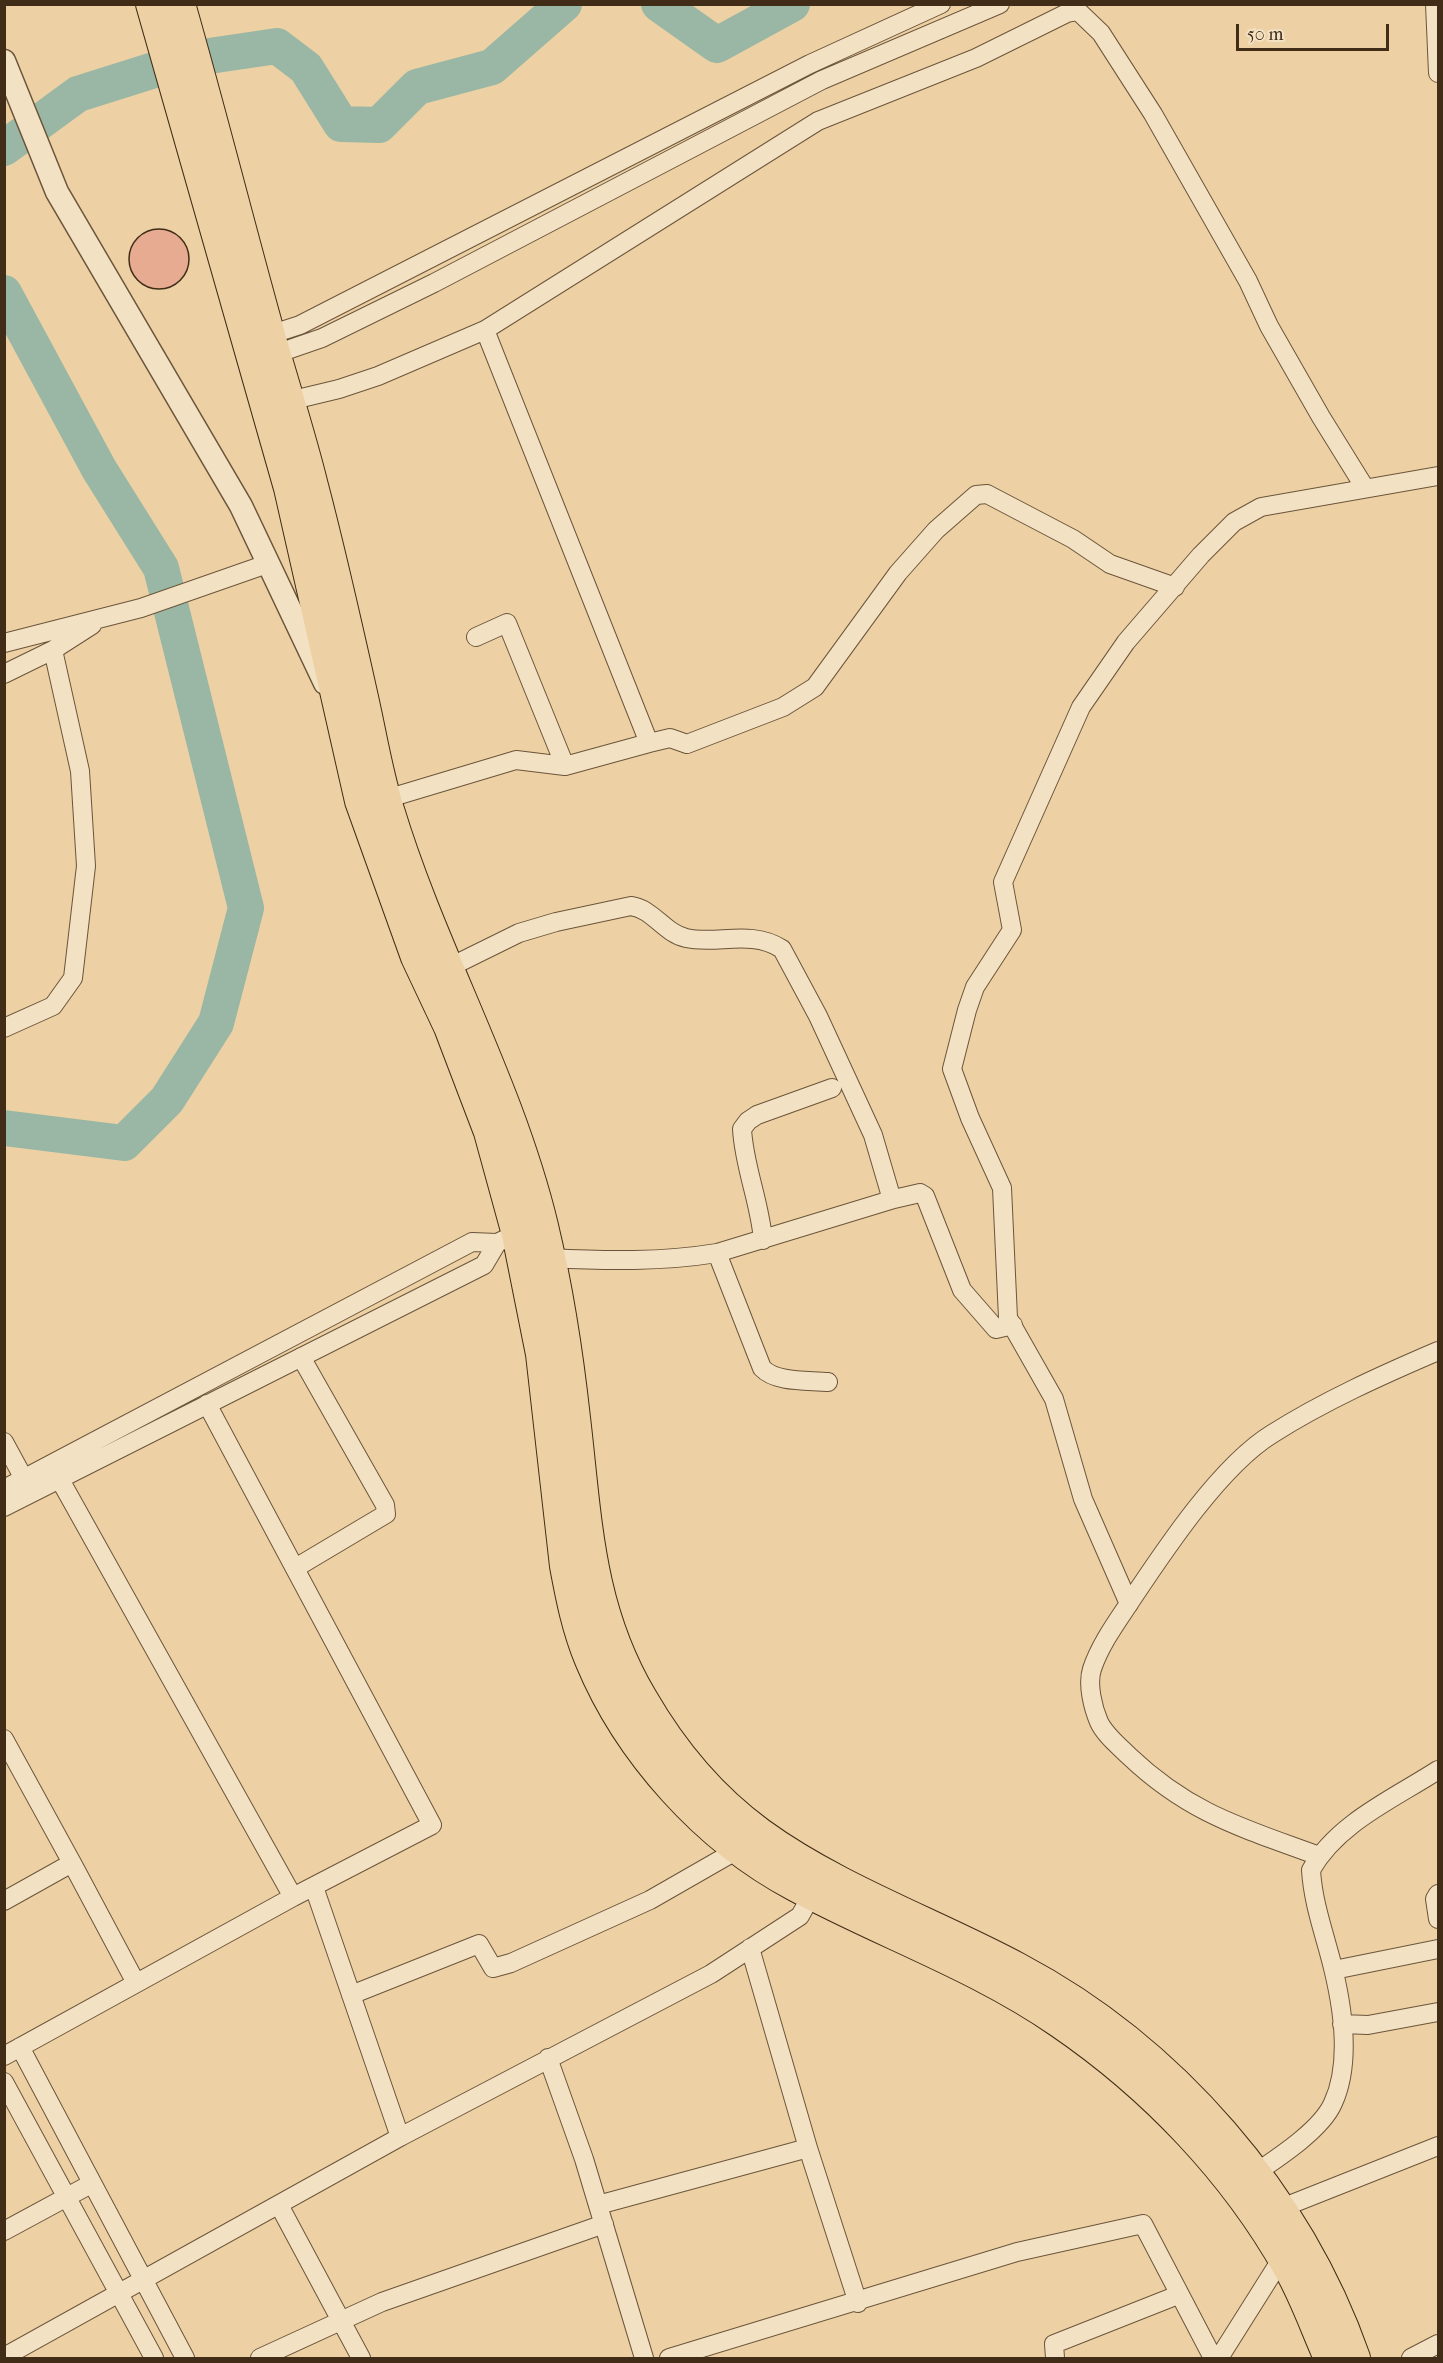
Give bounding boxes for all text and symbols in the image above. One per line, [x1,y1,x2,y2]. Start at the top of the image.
scale bar [1239,12,1392,50]
text: 50 m [1247,24,1283,45]

